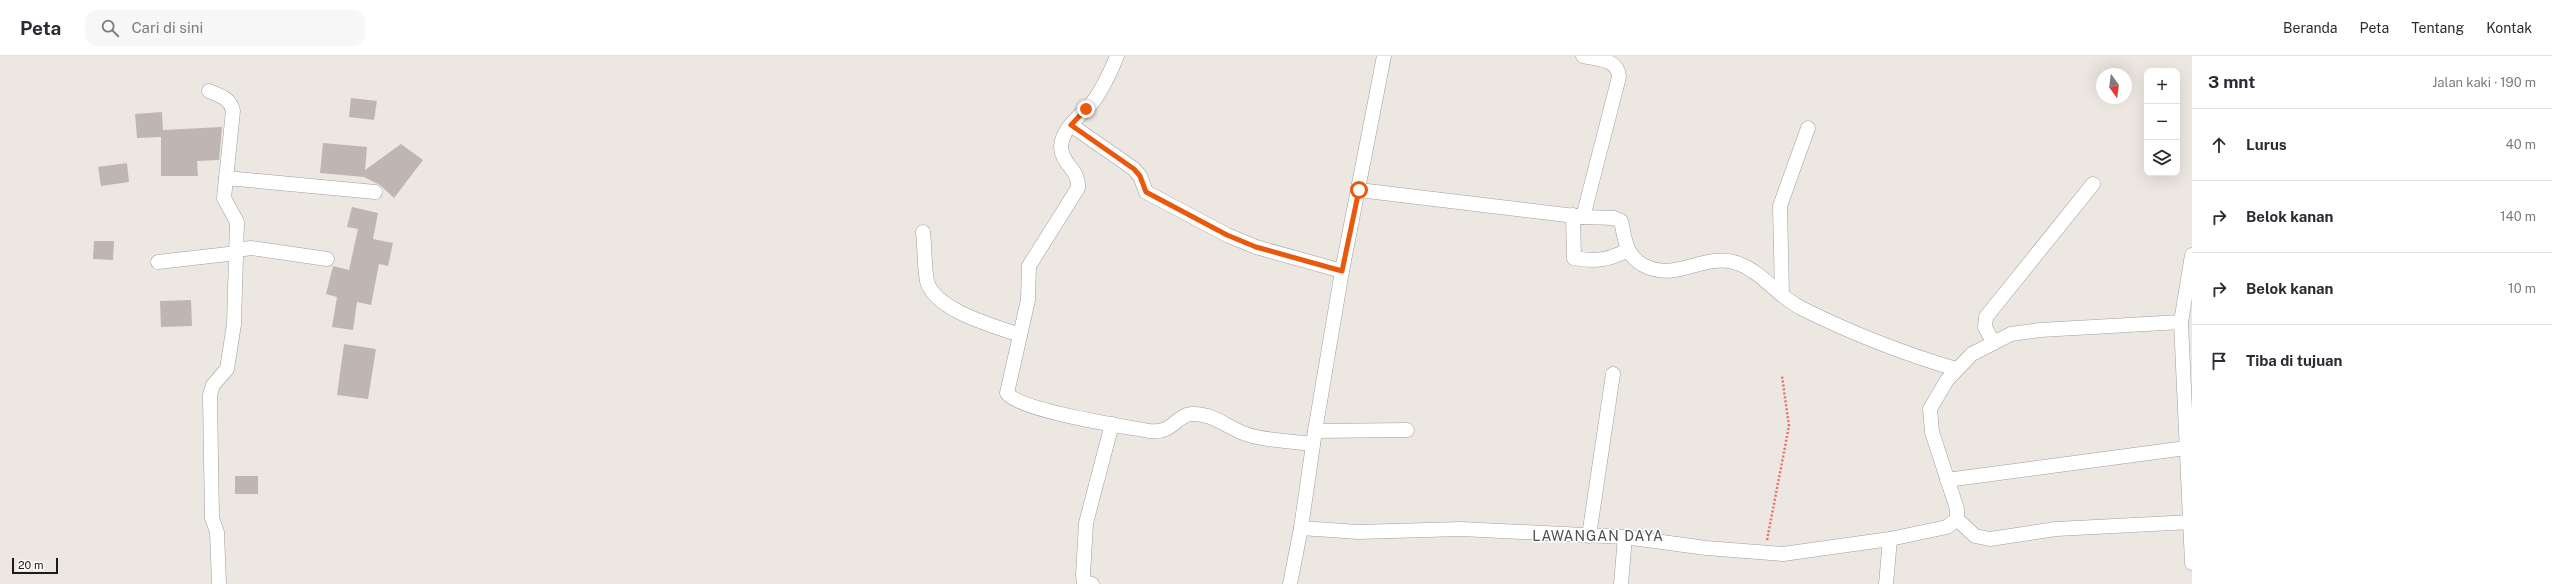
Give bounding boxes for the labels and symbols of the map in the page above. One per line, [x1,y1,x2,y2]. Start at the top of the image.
north arrow [2096,68,2132,104]
route end [1077,100,1095,118]
route start [1350,181,1368,199]
district label: LAWANGAN DAYA [1532,528,1664,544]
scale bar [12,556,58,575]

